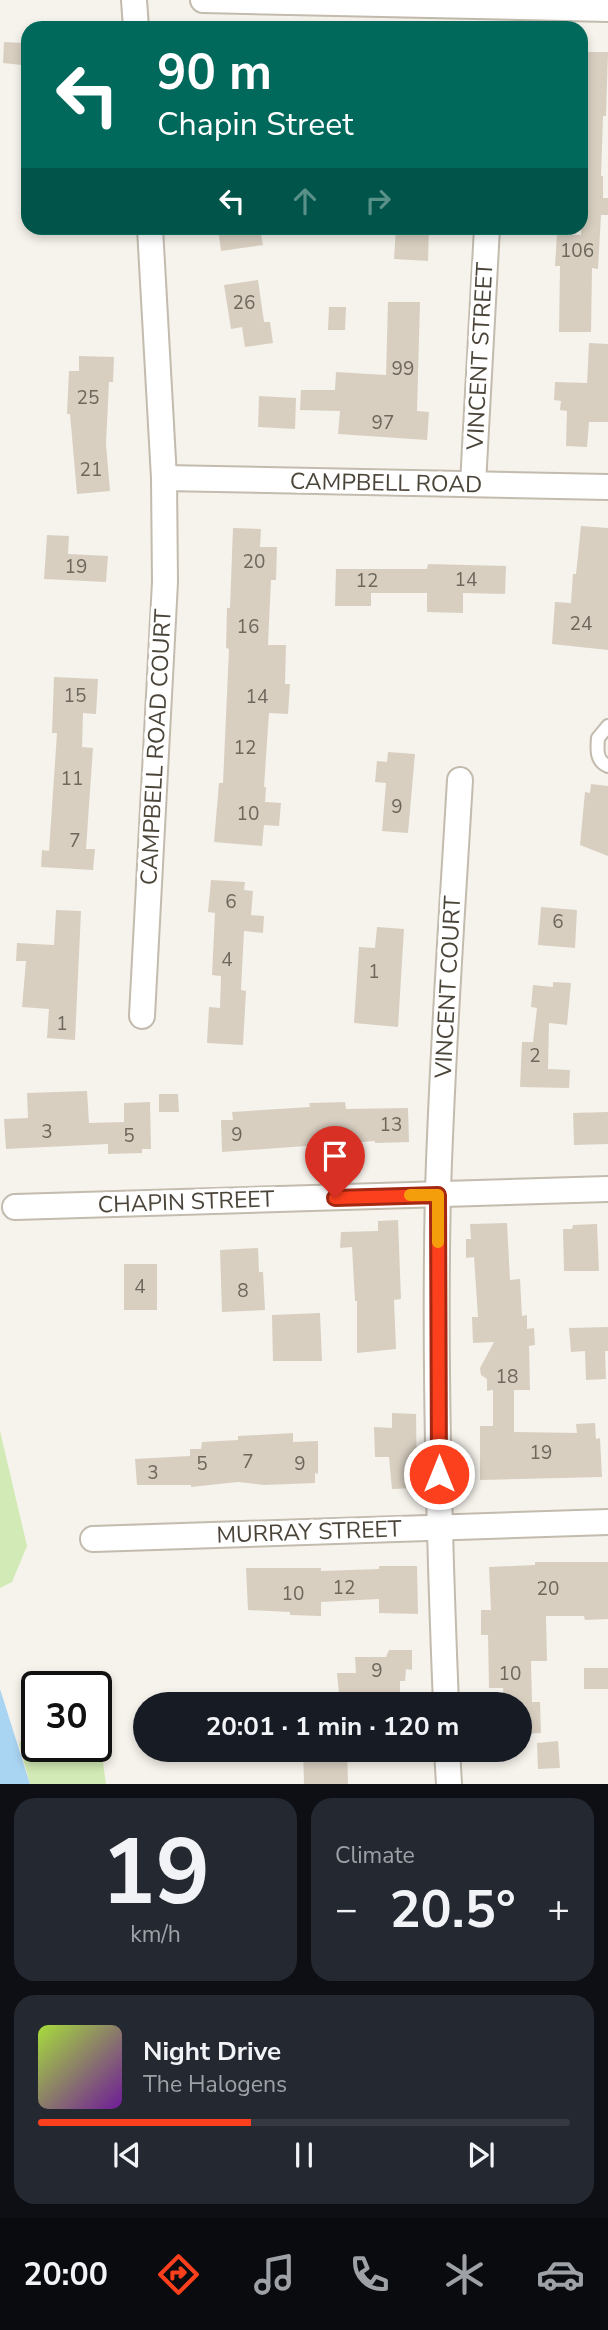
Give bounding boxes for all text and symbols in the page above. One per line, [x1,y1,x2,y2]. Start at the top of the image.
text: 90 m [157,39,272,106]
icon: left [42,49,133,140]
text: Chapin Street [157,103,353,146]
icon: left [213,182,251,220]
icon: ahead [286,182,324,220]
icon: right [359,182,397,220]
house number: 106 [560,238,594,264]
street label: VINCENT STREET [460,261,500,452]
house number: 26 [233,290,255,316]
house number: 99 [392,356,414,382]
house number: 25 [77,385,99,411]
house number: 97 [372,410,394,436]
house number: 21 [80,457,102,483]
street label: CAMPBELL ROAD [290,466,482,500]
house number: 20 [243,549,265,575]
house number: 19 [65,554,87,580]
house number: 14 [455,567,477,593]
house number: 12 [356,568,378,594]
street label: CAMPBELL ROAD COURT [133,608,179,886]
house number: 24 [570,611,592,637]
house number: 16 [237,614,259,640]
house number: 15 [64,683,86,709]
house number: 14 [246,684,268,710]
house number: 12 [234,735,256,761]
house number: 11 [61,766,83,792]
house number: 9 [391,794,403,820]
house number: 10 [237,801,259,827]
house number: 7 [69,828,81,854]
house number: 6 [225,889,237,915]
street label: VINCENT COURT [428,895,468,1080]
house number: 6 [552,909,564,935]
house number: 4 [221,947,233,973]
house number: 1 [368,959,380,985]
house number: 1 [56,1011,68,1037]
house number: 2 [529,1043,541,1069]
house number: 13 [380,1112,402,1138]
house number: 3 [41,1119,53,1145]
house number: 9 [231,1122,243,1148]
house number: 5 [123,1123,135,1149]
pin [305,1126,365,1198]
icon: arrive [316,1137,354,1175]
street label: CHAPIN STREET [97,1183,275,1221]
house number: 4 [134,1274,146,1300]
house number: 8 [237,1278,249,1304]
house number: 18 [496,1364,518,1390]
position arrow [402,1437,476,1511]
house number: 19 [530,1440,552,1466]
house number: 7 [242,1449,254,1475]
house number: 5 [196,1451,208,1477]
house number: 9 [294,1451,306,1477]
house number: 3 [147,1460,159,1486]
street label: MURRAY STREET [216,1513,402,1551]
house number: 12 [333,1575,355,1601]
house number: 20 [537,1576,559,1602]
house number: 10 [282,1581,304,1607]
house number: 9 [371,1658,383,1684]
house number: 10 [499,1661,521,1687]
speed limit sign: 30 [21,1671,112,1762]
text: 20:01 · 1 min · 120 m [206,1709,459,1744]
text: 19 [101,1811,210,1935]
text: Climate [335,1840,415,1871]
text: 20.5° [389,1874,516,1945]
text: − [335,1884,358,1935]
text: + [547,1884,570,1935]
text: km/h [130,1919,181,1950]
text: Night Drive [143,2034,281,2069]
text: The Halogens [143,2069,287,2100]
icon: previous [108,2136,146,2174]
icon: pause [285,2136,323,2174]
icon: next [462,2136,500,2174]
icon: directions [154,2250,203,2299]
icon: music [250,2250,299,2299]
icon: phone [345,2250,394,2299]
icon: climate [440,2250,489,2299]
icon: car [536,2250,585,2299]
text: 20:00 [23,2253,108,2296]

